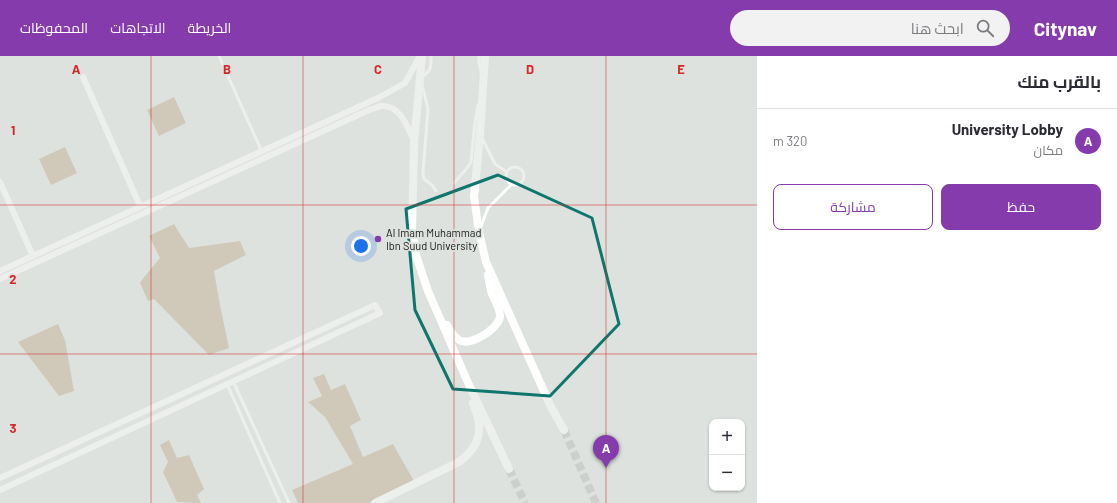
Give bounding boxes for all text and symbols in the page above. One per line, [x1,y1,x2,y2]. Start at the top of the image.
search box [730,10,1010,46]
icon: search [974,17,996,39]
text: Citynav [1034,17,1097,40]
text: المحفوظات [20,19,88,36]
text: الاتجاهات [110,19,166,36]
text: الخريطة [188,19,231,36]
text: ابحث هنا [911,19,964,37]
text: A [72,61,81,77]
text: B [223,61,231,77]
text: C [374,61,382,77]
text: D [526,61,534,77]
text: E [677,61,685,77]
text: بالقرب منك [1017,71,1101,91]
text: University Lobby [952,120,1063,138]
text: 1 [11,122,15,138]
text: 320 m [773,133,807,149]
text: A [1084,133,1092,149]
text: مكان [1034,142,1063,158]
button: مشاركة [773,184,933,230]
button: حفظ [941,184,1101,230]
place label: Al Imam Muhammad Ibn Suud University [386,226,481,252]
marker: Al Imam Muhammad Ibn Suud University [373,234,383,244]
your location [351,236,371,256]
text: 2 [9,271,17,287]
map controls [709,419,745,491]
button: + [709,419,745,455]
text: 3 [9,420,17,436]
pin: A [593,435,619,468]
button: − [709,455,745,491]

